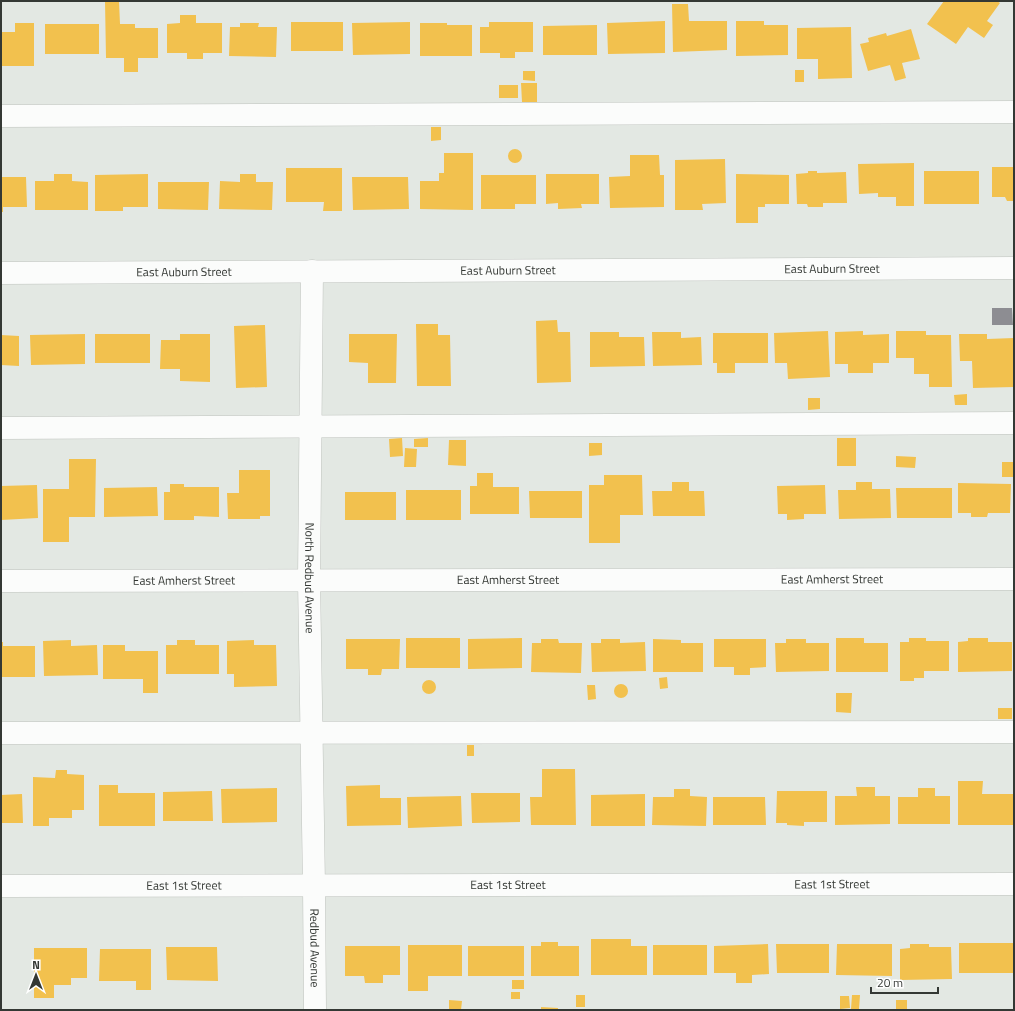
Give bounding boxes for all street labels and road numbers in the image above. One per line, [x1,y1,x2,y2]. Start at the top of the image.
street label: East Auburn Street [784,259,881,278]
street label: East Auburn Street [460,260,557,280]
street label: East Auburn Street [136,262,233,281]
street label: North Redbud Avenue [300,522,320,634]
street label: East Amherst Street [781,569,884,588]
street label: East Amherst Street [457,570,560,589]
street label: East Amherst Street [133,571,236,590]
street label: East 1st Street [794,874,870,893]
street label: East 1st Street [470,875,546,894]
street label: East 1st Street [146,876,222,895]
street label: Redbud Avenue [305,908,325,987]

